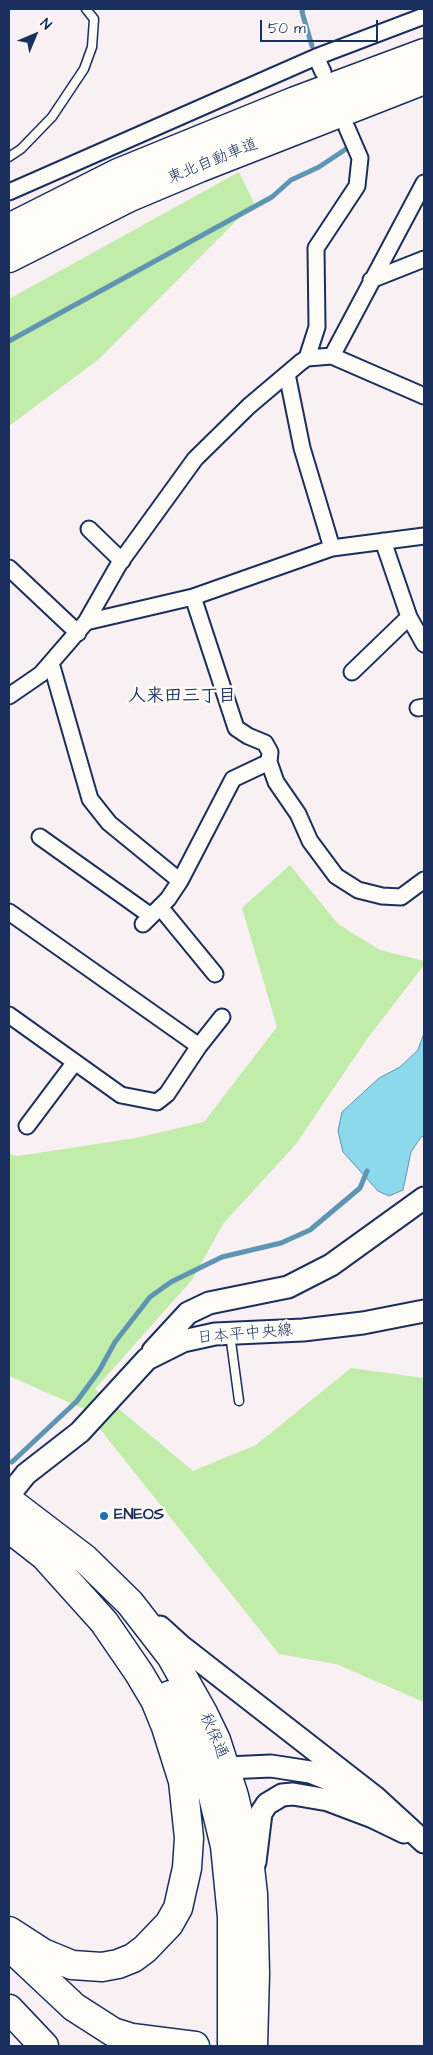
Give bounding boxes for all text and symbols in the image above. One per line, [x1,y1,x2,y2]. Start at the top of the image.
north arrow [10,10,60,60]
scale bar [263,10,380,42]
text: N [35,14,56,35]
text: 50 m [268,18,306,39]
street label: 東北自動車道 [165,135,261,189]
district label: 人来田三丁目 [128,686,236,708]
street label: 日本平中央線 [196,1321,294,1349]
place label: ENEOS [114,1506,164,1526]
marker: ENEOS [98,1510,110,1522]
street label: 秋保通 [195,1710,231,1762]

